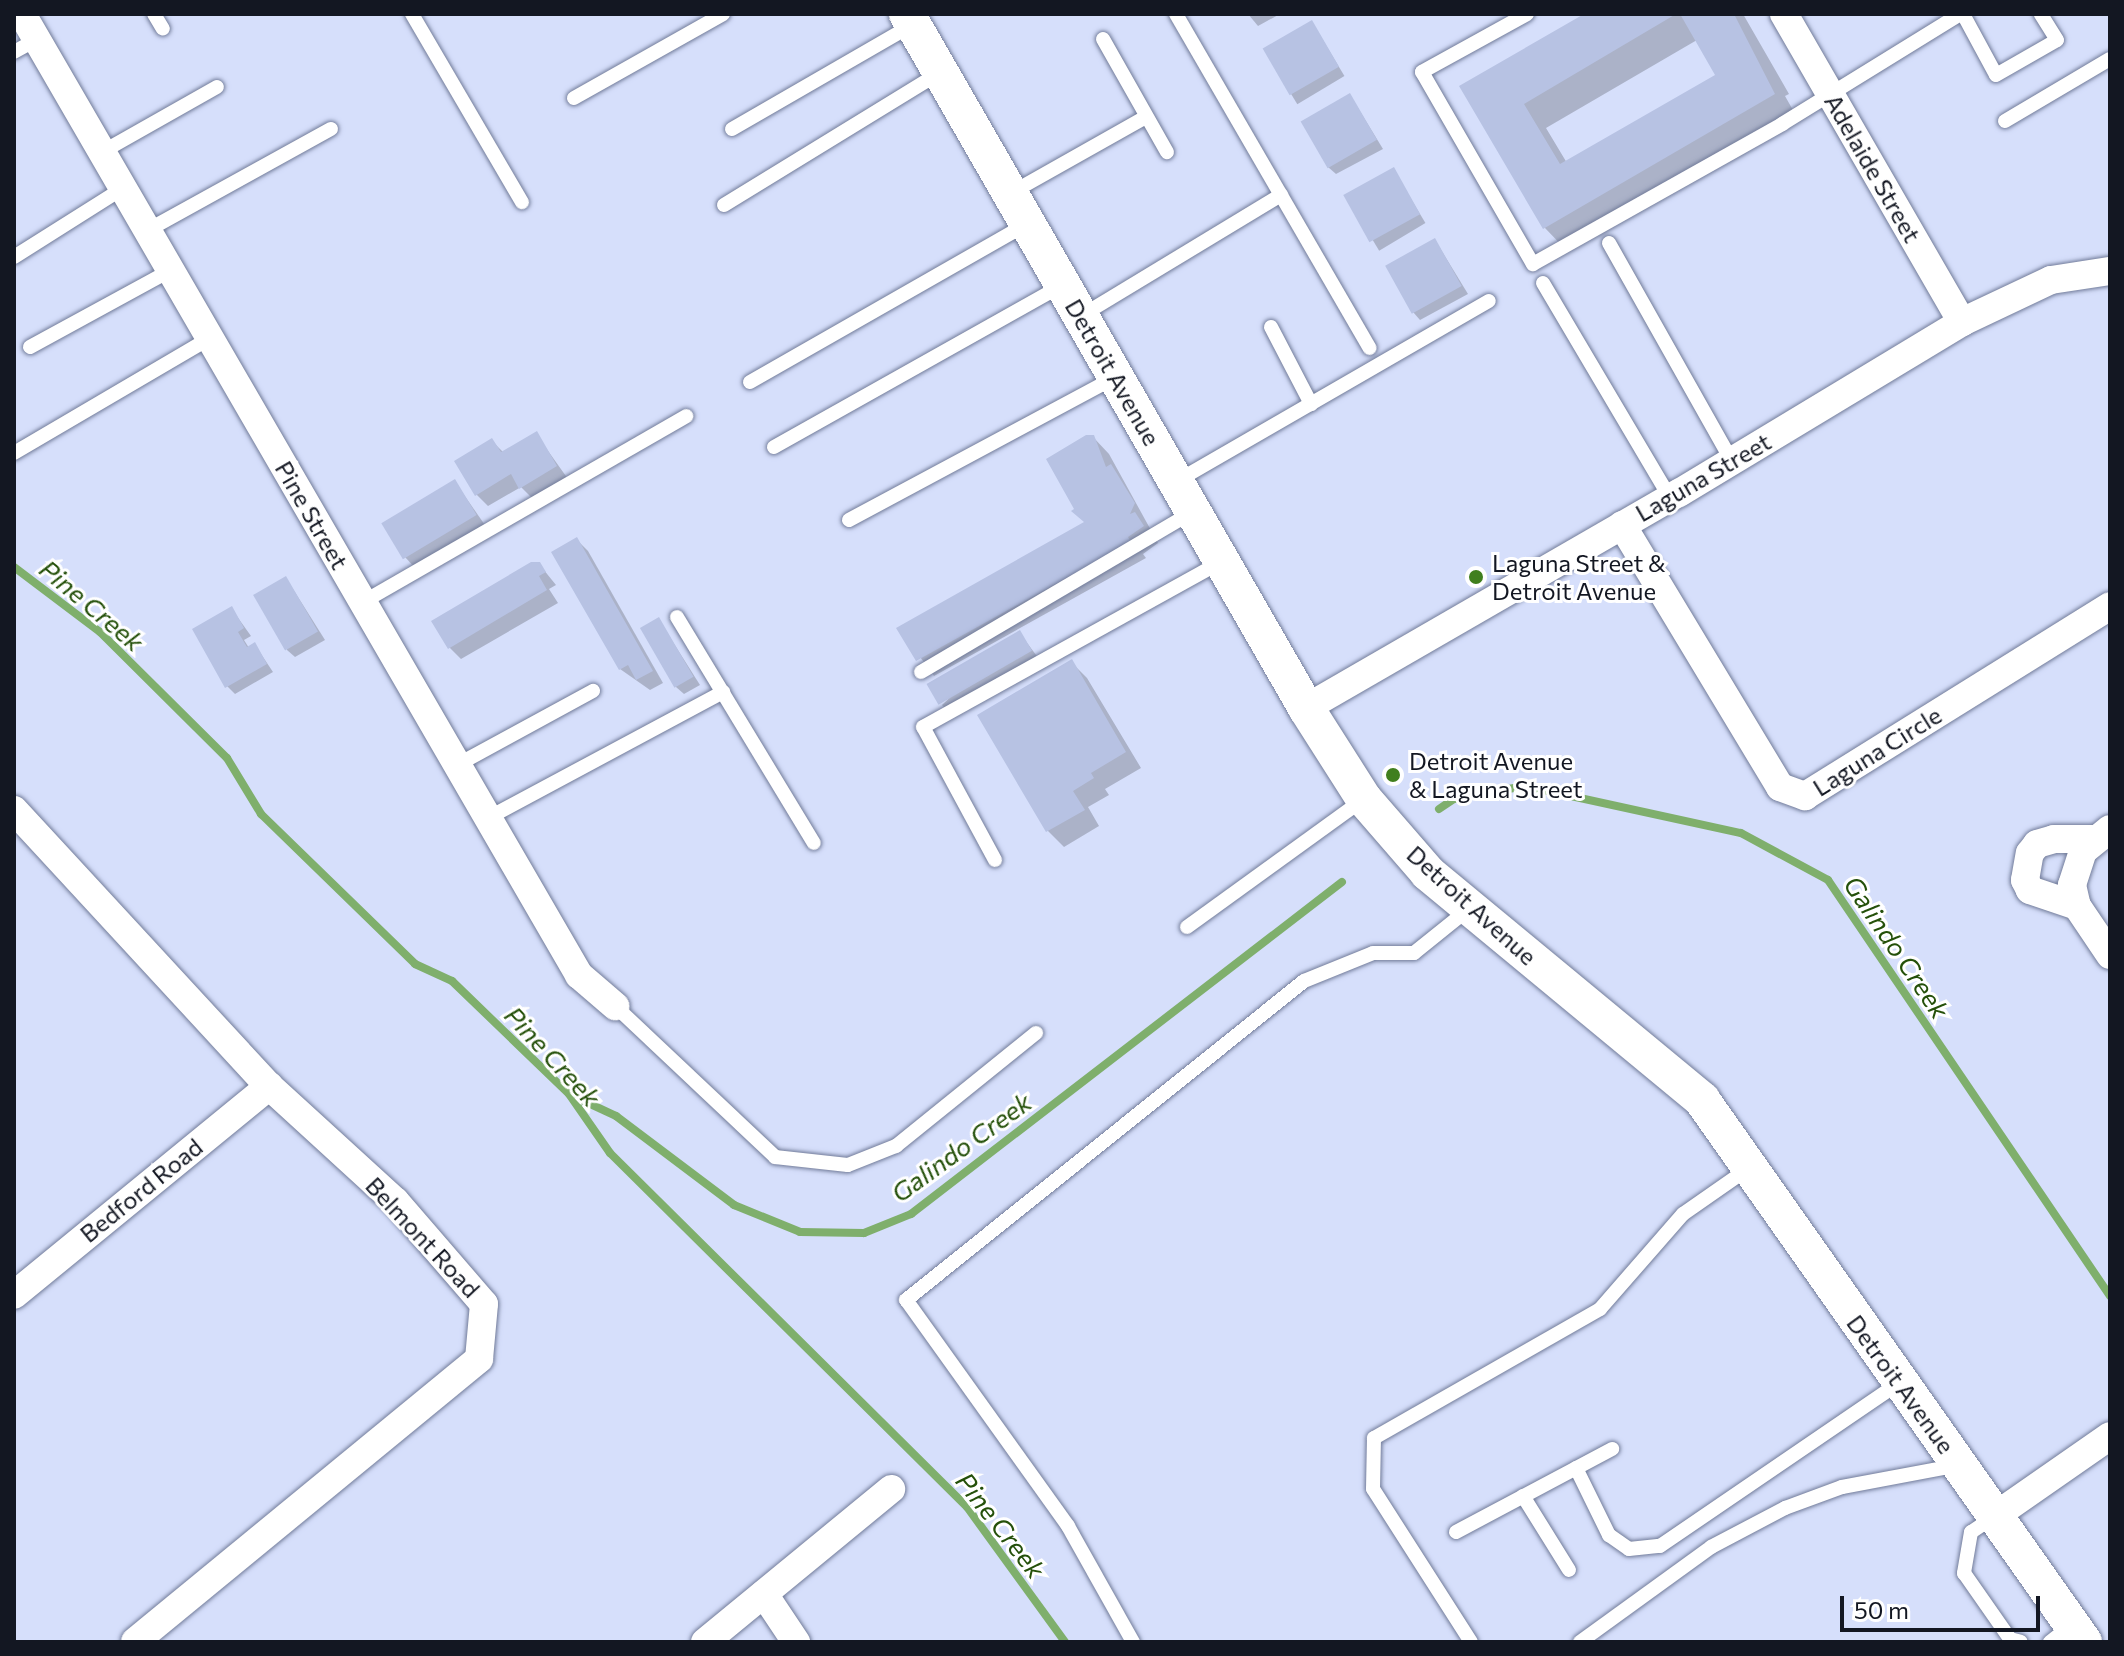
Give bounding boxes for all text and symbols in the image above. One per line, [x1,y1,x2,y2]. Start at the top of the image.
street label: Adelaide Street [1819,89,1927,247]
street label: Detroit Avenue [1059,294,1167,450]
street label: Laguna Street [1630,427,1776,527]
street label: Pine Street [270,456,354,574]
place label: Laguna Street & Detroit Avenue [1492,549,1666,605]
water label: Pine Creek [34,553,150,657]
marker: Laguna Street & Detroit Avenue [1467,568,1485,586]
street label: Laguna Circle [1807,700,1947,802]
place label: Detroit Avenue & Laguna Street [1409,747,1583,803]
marker: Detroit Avenue & Laguna Street [1384,766,1402,784]
street label: Detroit Avenue [1401,839,1543,971]
water label: Galindo Creek [1838,870,1956,1024]
water label: Pine Creek [499,999,607,1113]
water label: Galindo Creek [885,1086,1037,1208]
street label: Bedford Road [74,1132,208,1248]
street label: Belmont Road [360,1171,486,1303]
street label: Detroit Avenue [1841,1309,1961,1459]
water label: Pine Creek [950,1466,1052,1584]
scale bar [1844,1580,2044,1630]
text: 50 m [1854,1595,1909,1624]

